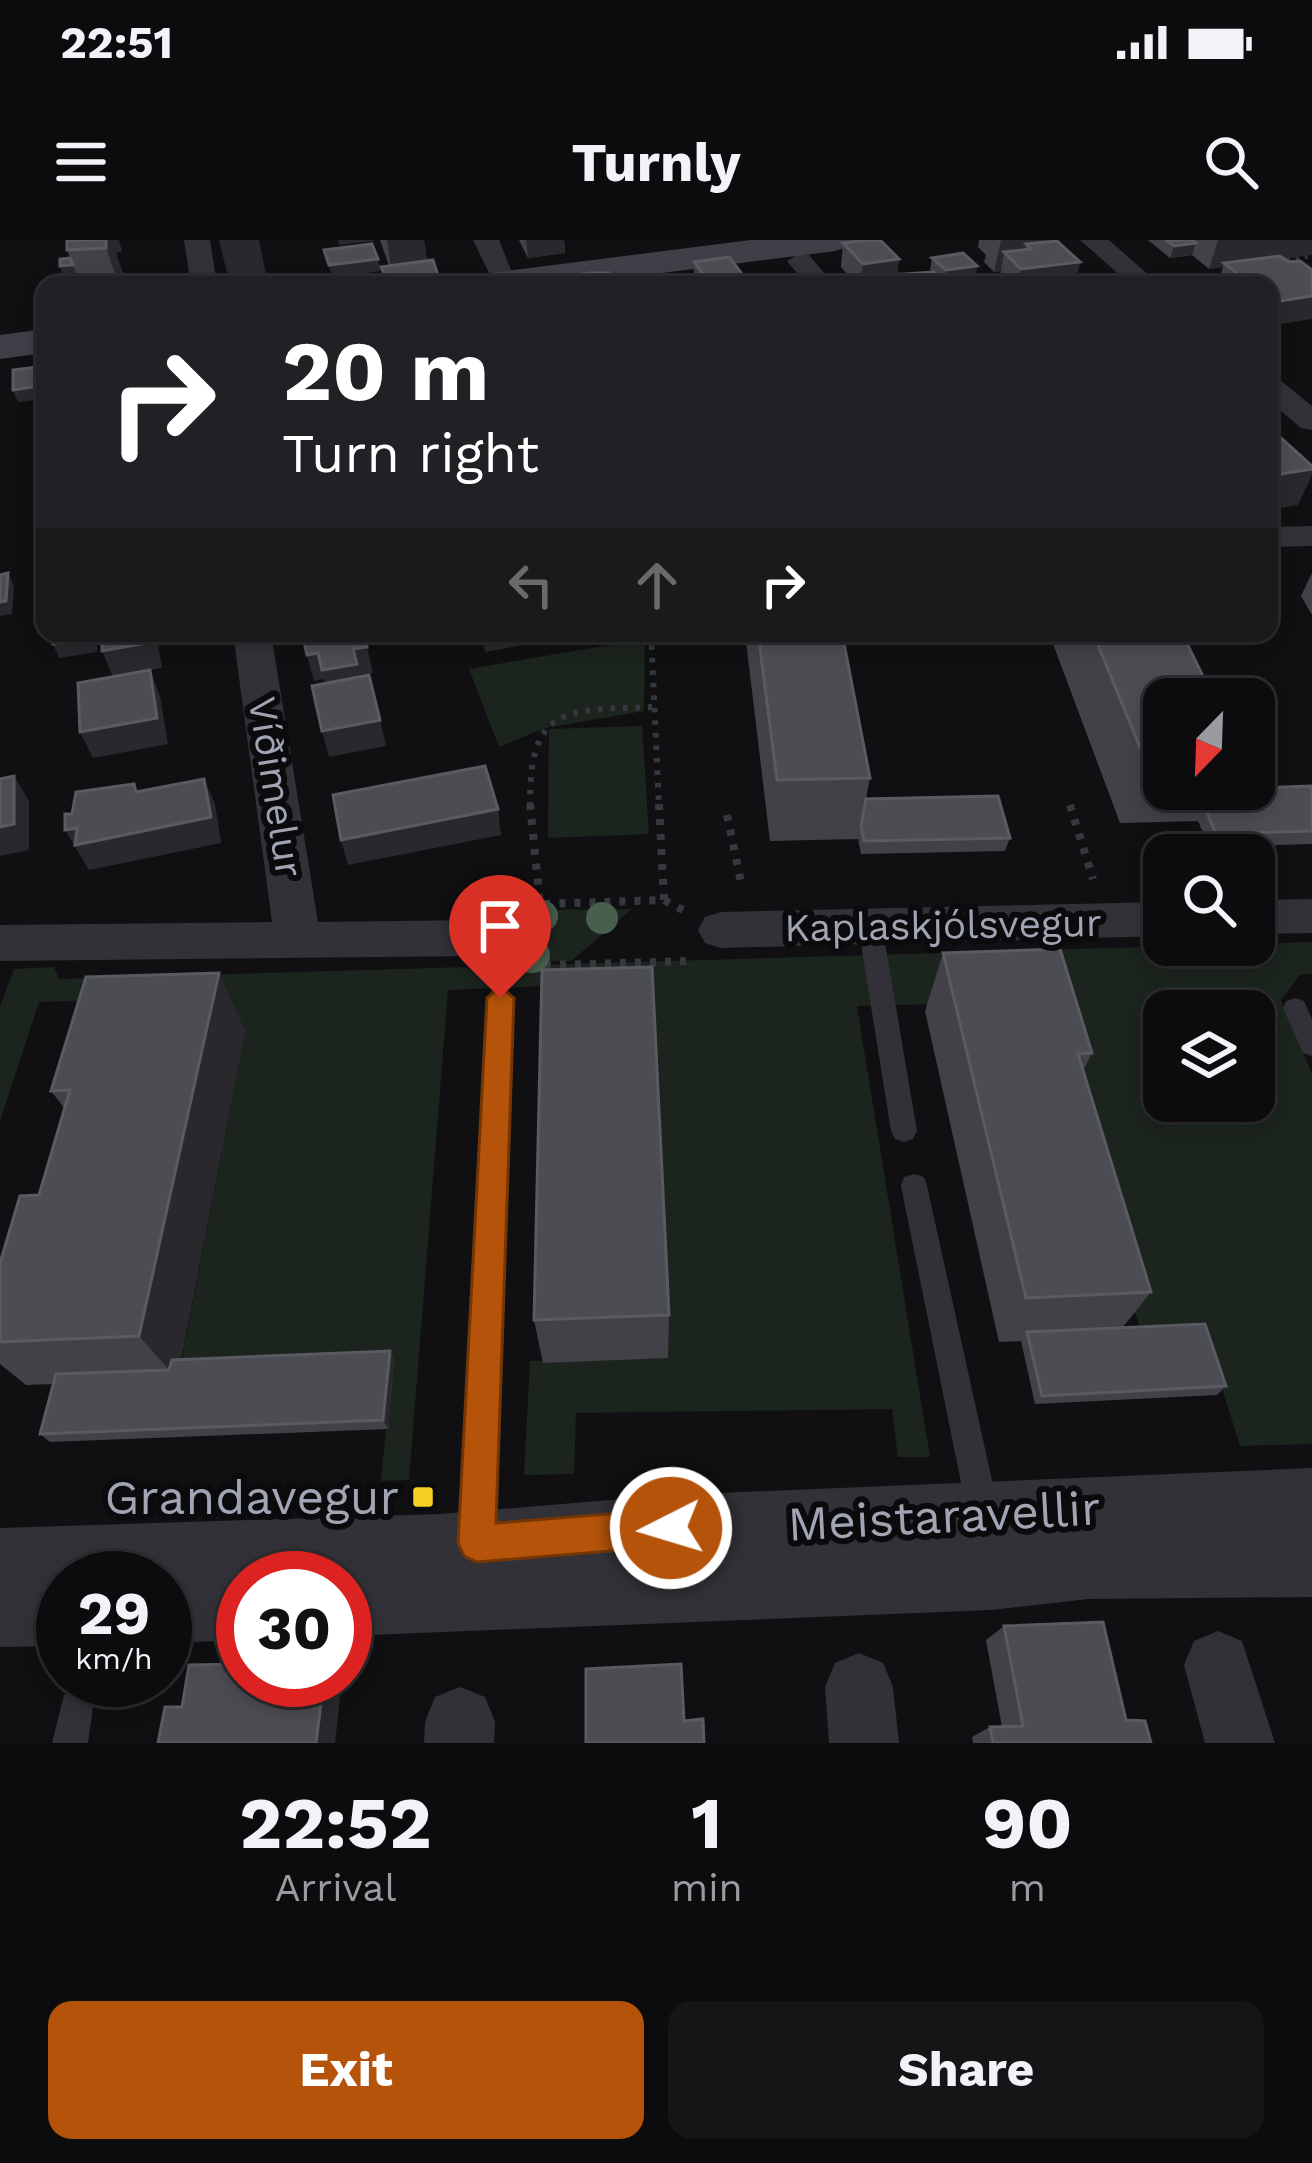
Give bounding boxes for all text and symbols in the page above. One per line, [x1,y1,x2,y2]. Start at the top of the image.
text: 22:51 [60,16,173,69]
icon: menu [48,129,114,195]
icon: search [1198,129,1264,195]
text: Turnly [571,131,741,194]
text: 20 m [282,322,489,420]
icon: right [84,324,240,480]
text: Turn right [282,422,539,485]
icon: left [498,552,564,618]
icon: ahead [624,552,690,618]
icon: right [750,552,816,618]
north arrow [1143,678,1275,810]
map controls [1143,678,1275,1122]
street label: Víðimelur [240,694,312,880]
button: search [1143,834,1275,966]
pin [449,875,551,998]
icon: arrive [467,893,533,959]
street label: Kaplaskjólsvegur [784,900,1102,950]
button: layers [1143,990,1275,1122]
position arrow [608,1465,734,1591]
place label: Grandavegur [105,1469,399,1526]
street label: Meistaravellir [786,1479,1102,1553]
marker: Grandavegur [410,1484,436,1510]
speed limit sign: 30 [216,1551,372,1707]
text: 29 [78,1578,150,1649]
text: km/h [75,1641,153,1676]
text: 22:52 [239,1781,432,1865]
text: 1 [691,1781,722,1865]
text: 90 [982,1781,1073,1865]
text: Arrival [275,1865,396,1910]
text: min [671,1865,743,1910]
text: m [1009,1865,1046,1910]
button: Exit [48,2001,644,2139]
button: Share [668,2001,1264,2139]

